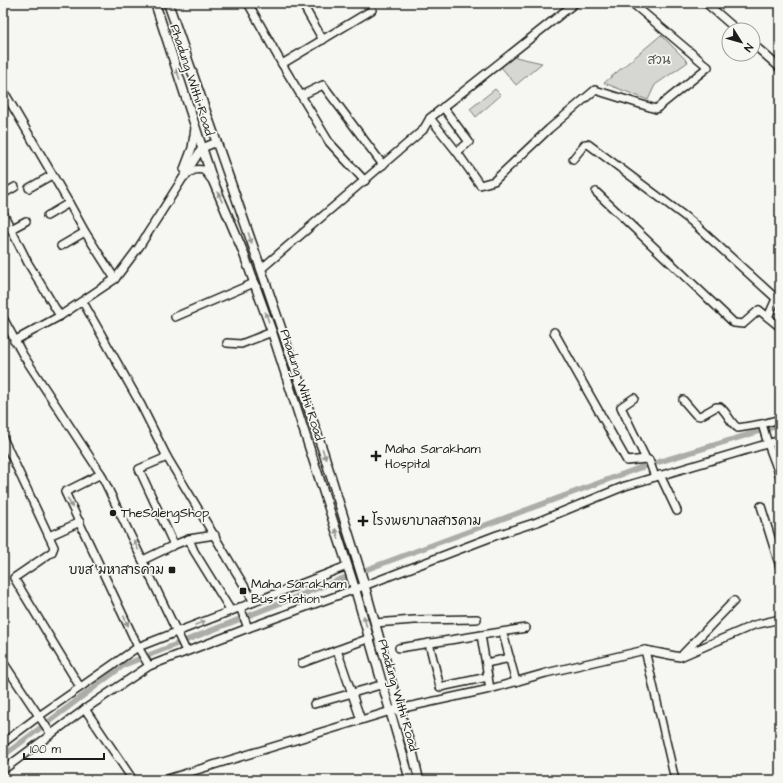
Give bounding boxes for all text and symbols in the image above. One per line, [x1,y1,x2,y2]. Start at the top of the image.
street label: Phadung Withi Road [165,22,219,139]
north arrow [721,22,761,62]
text: N [740,40,757,55]
park label: สวน [647,51,671,69]
one-way arrow [174,67,180,79]
one-way arrow [216,190,222,202]
one-way arrow [248,232,254,244]
one-way arrow [264,311,270,323]
street label: Phadung Withi Road [275,327,329,444]
place label: Maha Sarakham Hospital [385,440,481,473]
one-way arrow [321,448,327,460]
marker: Maha Sarakham Hospital [370,450,382,462]
one-way arrow [67,498,74,509]
place label: TheSalengShop [121,504,209,523]
marker: TheSalengShop [108,508,118,518]
place label: โรงพยาบาลสารคาม [372,511,481,530]
marker: โรงพยาบาลสารคาม [357,515,369,527]
one-way arrow [334,528,340,540]
one-way arrow [133,540,139,551]
place label: บขส มหาสารคาม [69,561,164,579]
marker: บขส มหาสารคาม [167,565,177,575]
place label: Maha Sarakham Bus Station [251,575,347,608]
marker: Maha Sarakham Bus Station [238,586,248,596]
one-way arrow [123,615,129,627]
one-way arrow [362,615,368,627]
one-way arrow [195,619,207,625]
street label: Phadung Withi Road [372,637,423,754]
scale bar [24,735,104,761]
text: 100 m [30,741,61,758]

